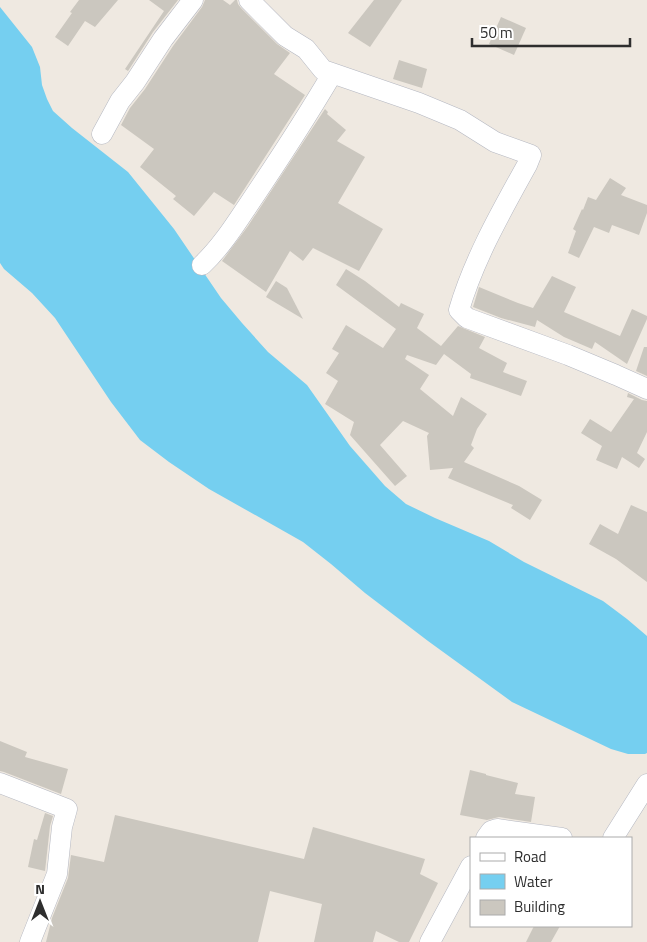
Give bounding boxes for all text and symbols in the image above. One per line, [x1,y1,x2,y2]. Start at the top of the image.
scale bar [472,15,630,47]
text: 50 m [480,21,513,44]
legend [470,837,632,927]
text: Road [514,845,546,868]
text: Water [514,870,553,893]
north arrow [15,877,65,927]
text: N [35,878,45,899]
text: Building [514,895,565,918]

